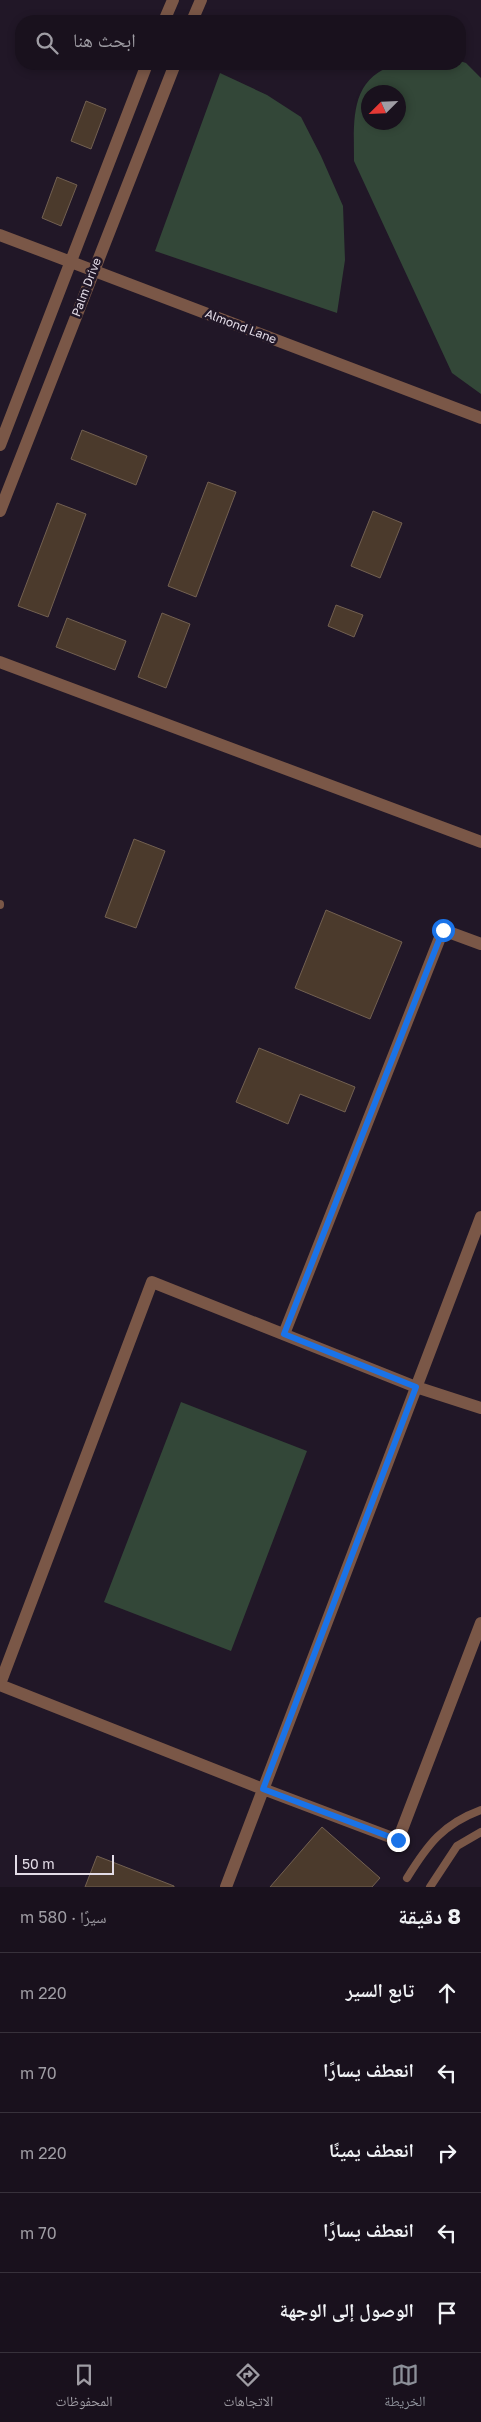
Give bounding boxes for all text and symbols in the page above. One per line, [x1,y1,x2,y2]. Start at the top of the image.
search box [15,15,466,70]
text: ابحث هنا [73,28,136,51]
icon: search [33,29,61,57]
north arrow [361,85,406,130]
street label: Palm Drive [68,255,104,318]
street label: Almond Lane [203,306,279,347]
route start [432,919,455,942]
route end [387,1829,410,1852]
scale bar [15,1852,114,1875]
text: 50 m [22,1855,55,1872]
text: 8 دقيقة [398,1903,461,1929]
text: سيرًا · 580 m [20,1907,107,1927]
text: تابع السير [346,1978,414,2001]
icon: ahead [433,1979,461,2007]
text: 220 m [20,1983,67,2003]
text: انعطف يسارًا [323,2058,414,2081]
icon: left [433,2059,461,2087]
text: 70 m [20,2063,57,2083]
text: انعطف يمينًا [329,2138,414,2161]
icon: right [433,2139,461,2167]
text: 220 m [20,2143,67,2163]
text: انعطف يسارًا [323,2218,414,2241]
icon: left [433,2219,461,2247]
text: 70 m [20,2223,57,2243]
text: الوصول إلى الوجهة [280,2298,414,2321]
icon: arrive [433,2299,461,2327]
tab: المحفوظات [56,2361,112,2415]
tab: الاتجاهات [224,2361,273,2415]
tab: الخريطة [384,2361,425,2415]

